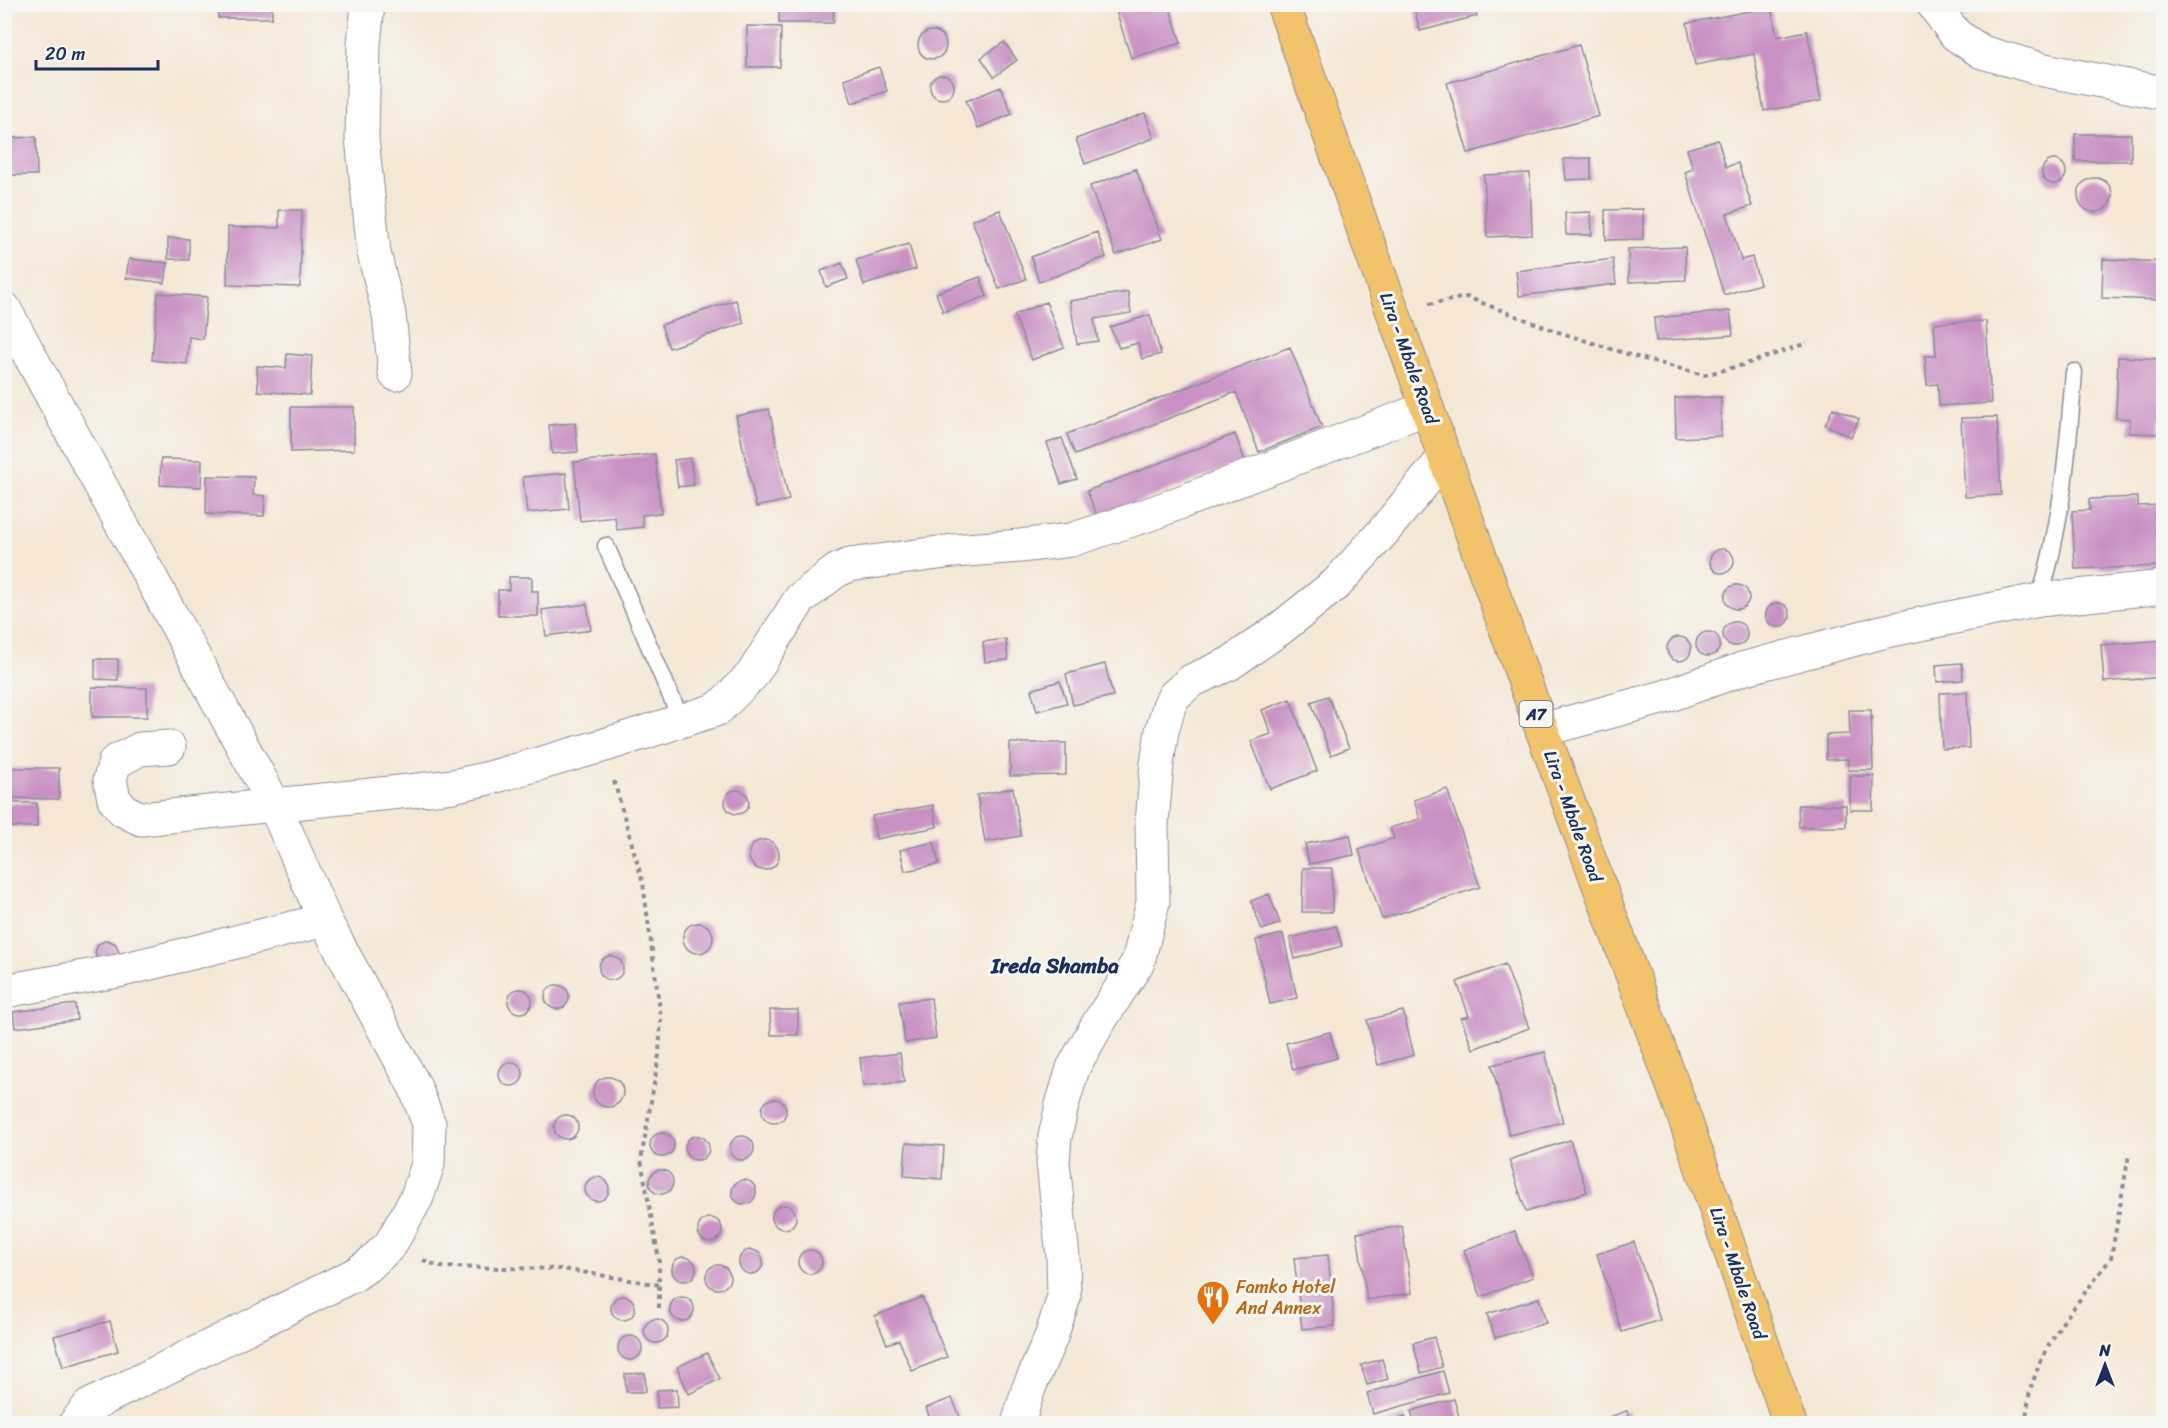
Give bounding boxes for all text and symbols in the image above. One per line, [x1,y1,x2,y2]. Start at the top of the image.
scale bar [36,33,158,71]
text: 20 m [45,38,85,70]
street label: Lira - Mbale Road [1370,287,1448,430]
road number: A7 [1520,701,1552,727]
street label: Lira - Mbale Road [1534,745,1612,888]
district label: Ireda Shamba [990,947,1119,985]
street label: Lira - Mbale Road [1700,1202,1776,1345]
place label: Famko Hotel And Annex [1235,1271,1336,1324]
restaurant icon: Famko Hotel And Annex [1195,1279,1231,1326]
north arrow [2075,1335,2135,1395]
text: N [2098,1336,2111,1365]

